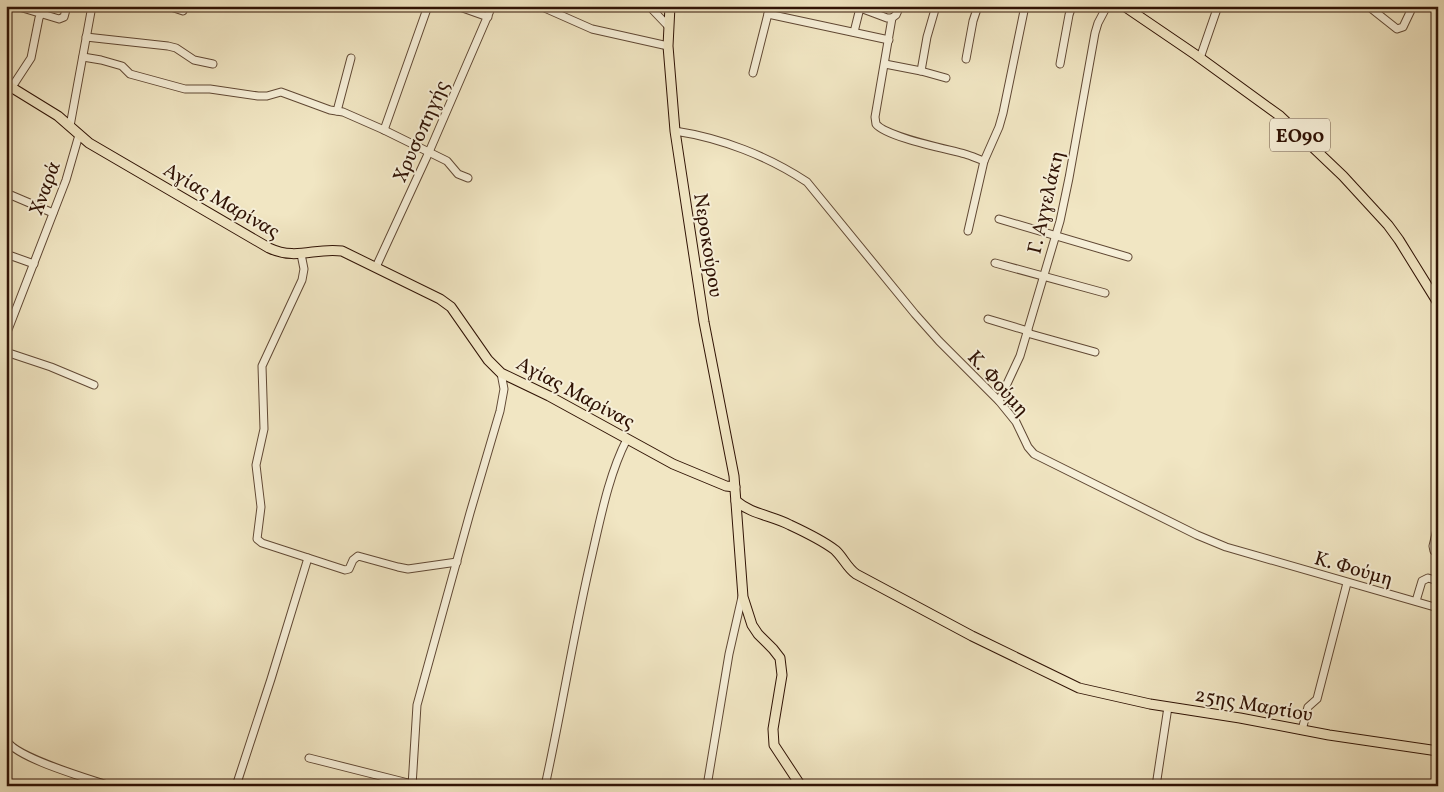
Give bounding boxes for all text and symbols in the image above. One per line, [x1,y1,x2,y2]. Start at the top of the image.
street label: Χρυσοπηγής [387,76,457,187]
road number: ΕΟ90 [1270,118,1330,152]
street label: Γ. Αγγελάκη [1022,148,1072,257]
street label: Αγίας Μαρίνας [157,157,285,247]
street label: Χναρά [23,158,69,220]
street label: Νεροκούρου [685,191,729,299]
street label: Κ. Φούμη [960,345,1035,424]
street label: Αγίας Μαρίνας [511,351,639,437]
street label: Κ. Φούμη [1311,545,1396,595]
street label: 25ης Μαρτίου [1193,682,1315,730]

